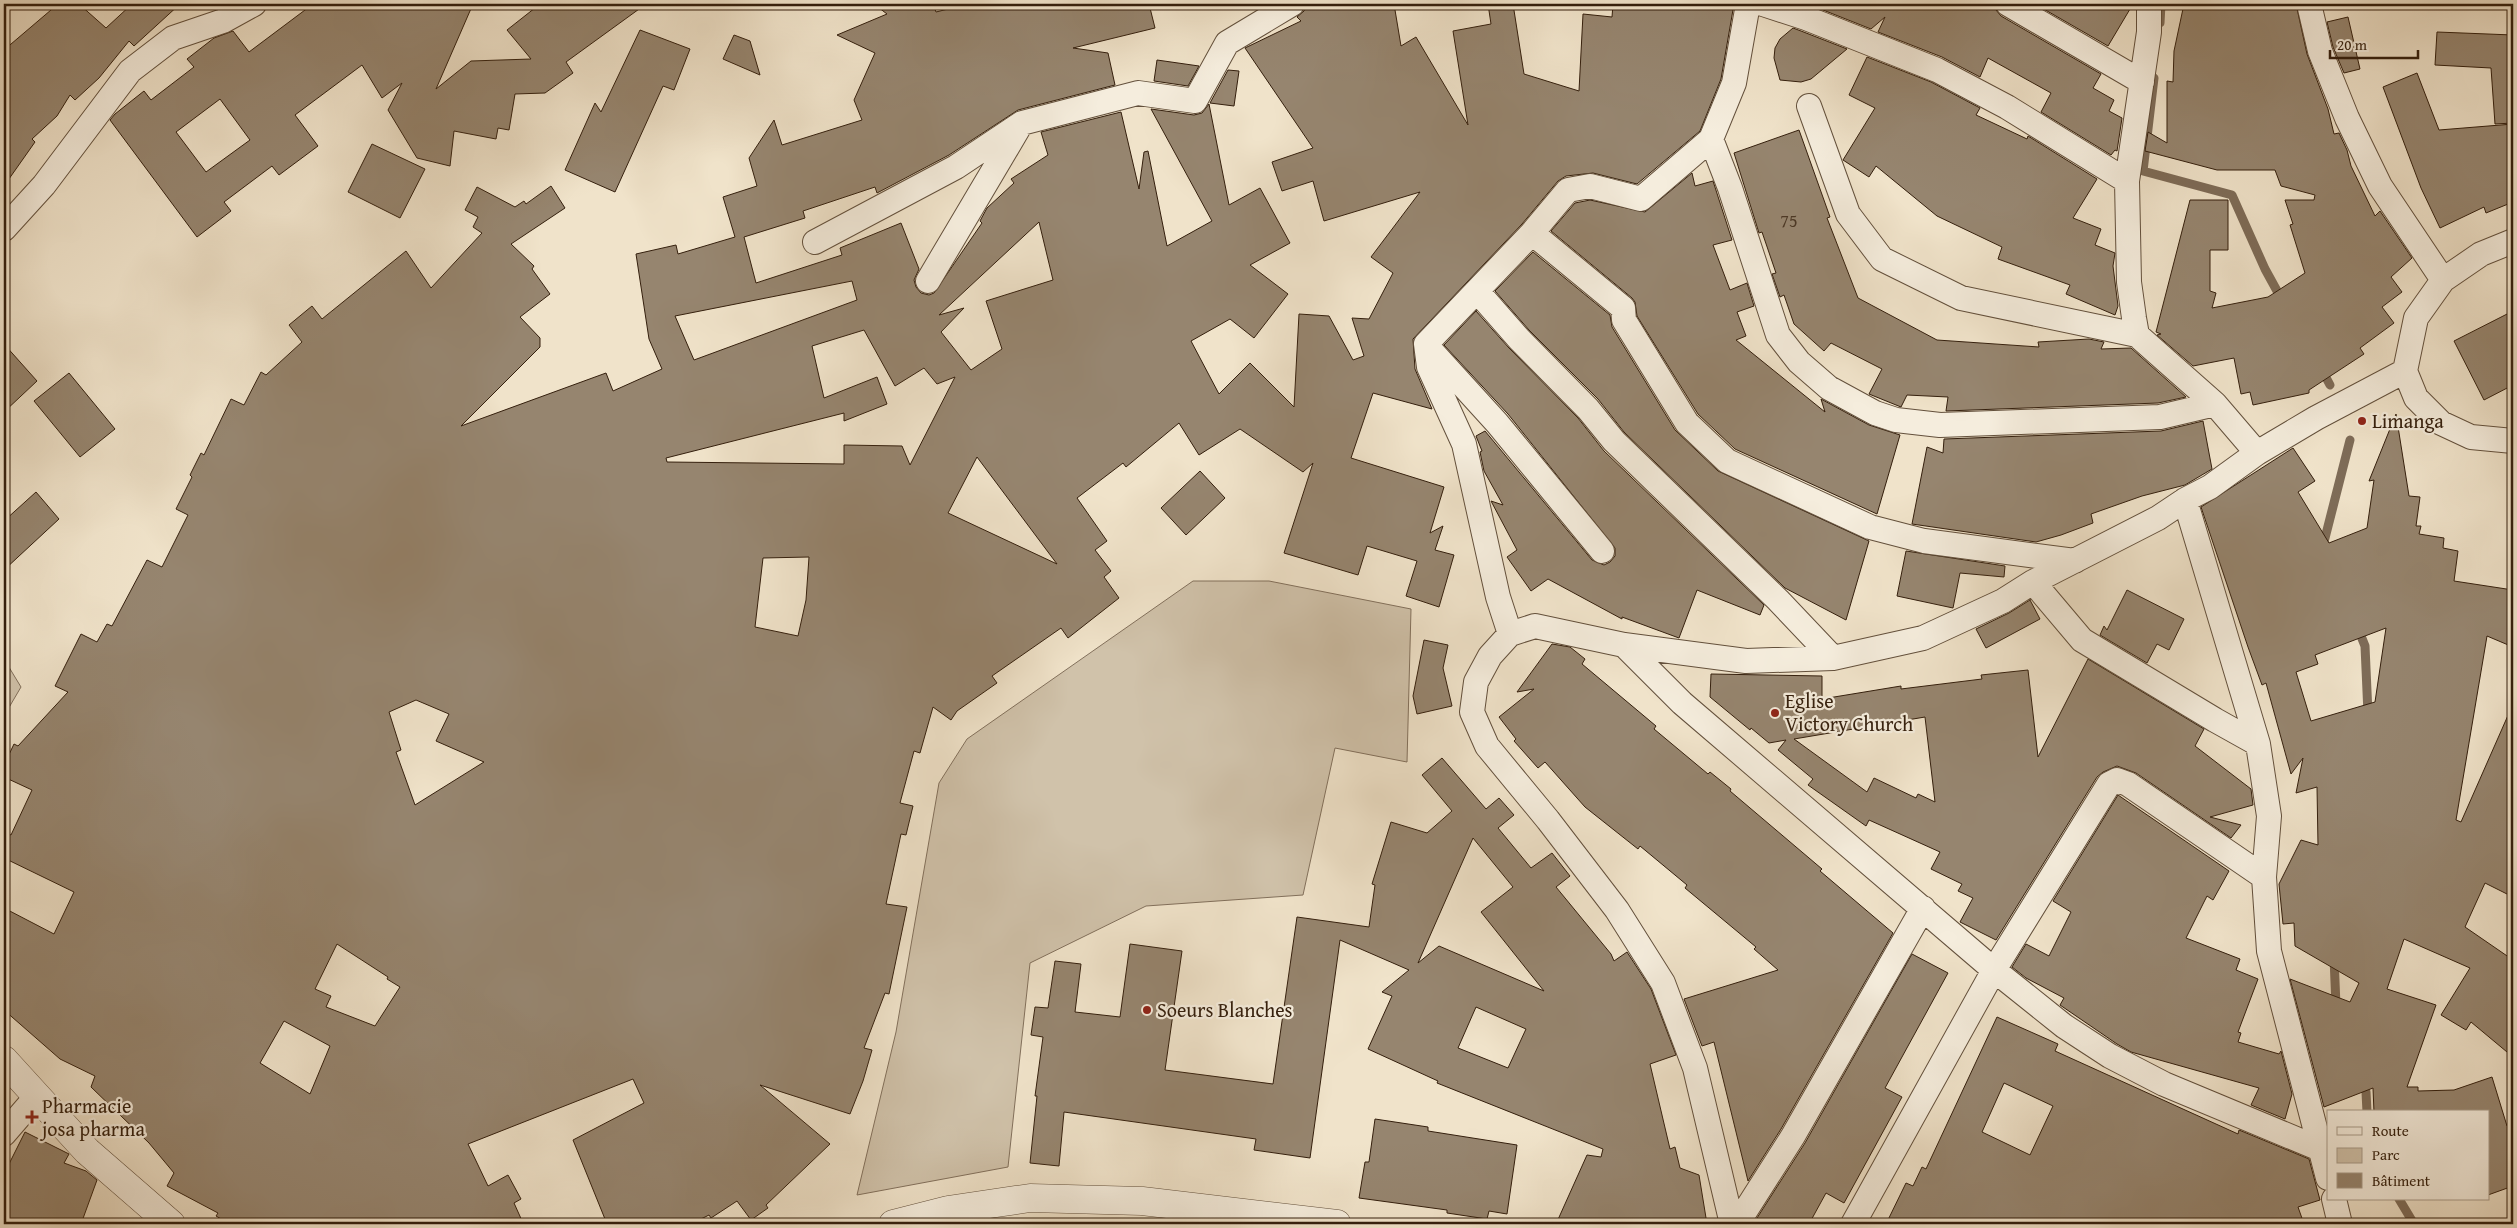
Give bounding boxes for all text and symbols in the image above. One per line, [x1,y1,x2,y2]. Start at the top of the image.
scale bar [2330,28,2417,60]
text: 20 m [2337,34,2368,55]
house number: 75 [1780,207,1798,234]
place label: Limanga [2372,406,2444,435]
marker: Limanga [2356,415,2368,427]
place label: Eglise Victory Church [1785,686,1913,738]
marker: Eglise Victory Church [1769,707,1781,719]
place label: Soeurs Blanches [1157,995,1293,1024]
marker: Soeurs Blanches [1141,1004,1153,1016]
place label: Pharmacie josa pharma [39,1091,145,1143]
legend [2327,1110,2490,1200]
marker: Pharmacie josa pharma [26,1111,38,1123]
text: Route [2372,1120,2409,1141]
text: Parc [2372,1144,2400,1165]
text: Bâtiment [2372,1170,2431,1191]

